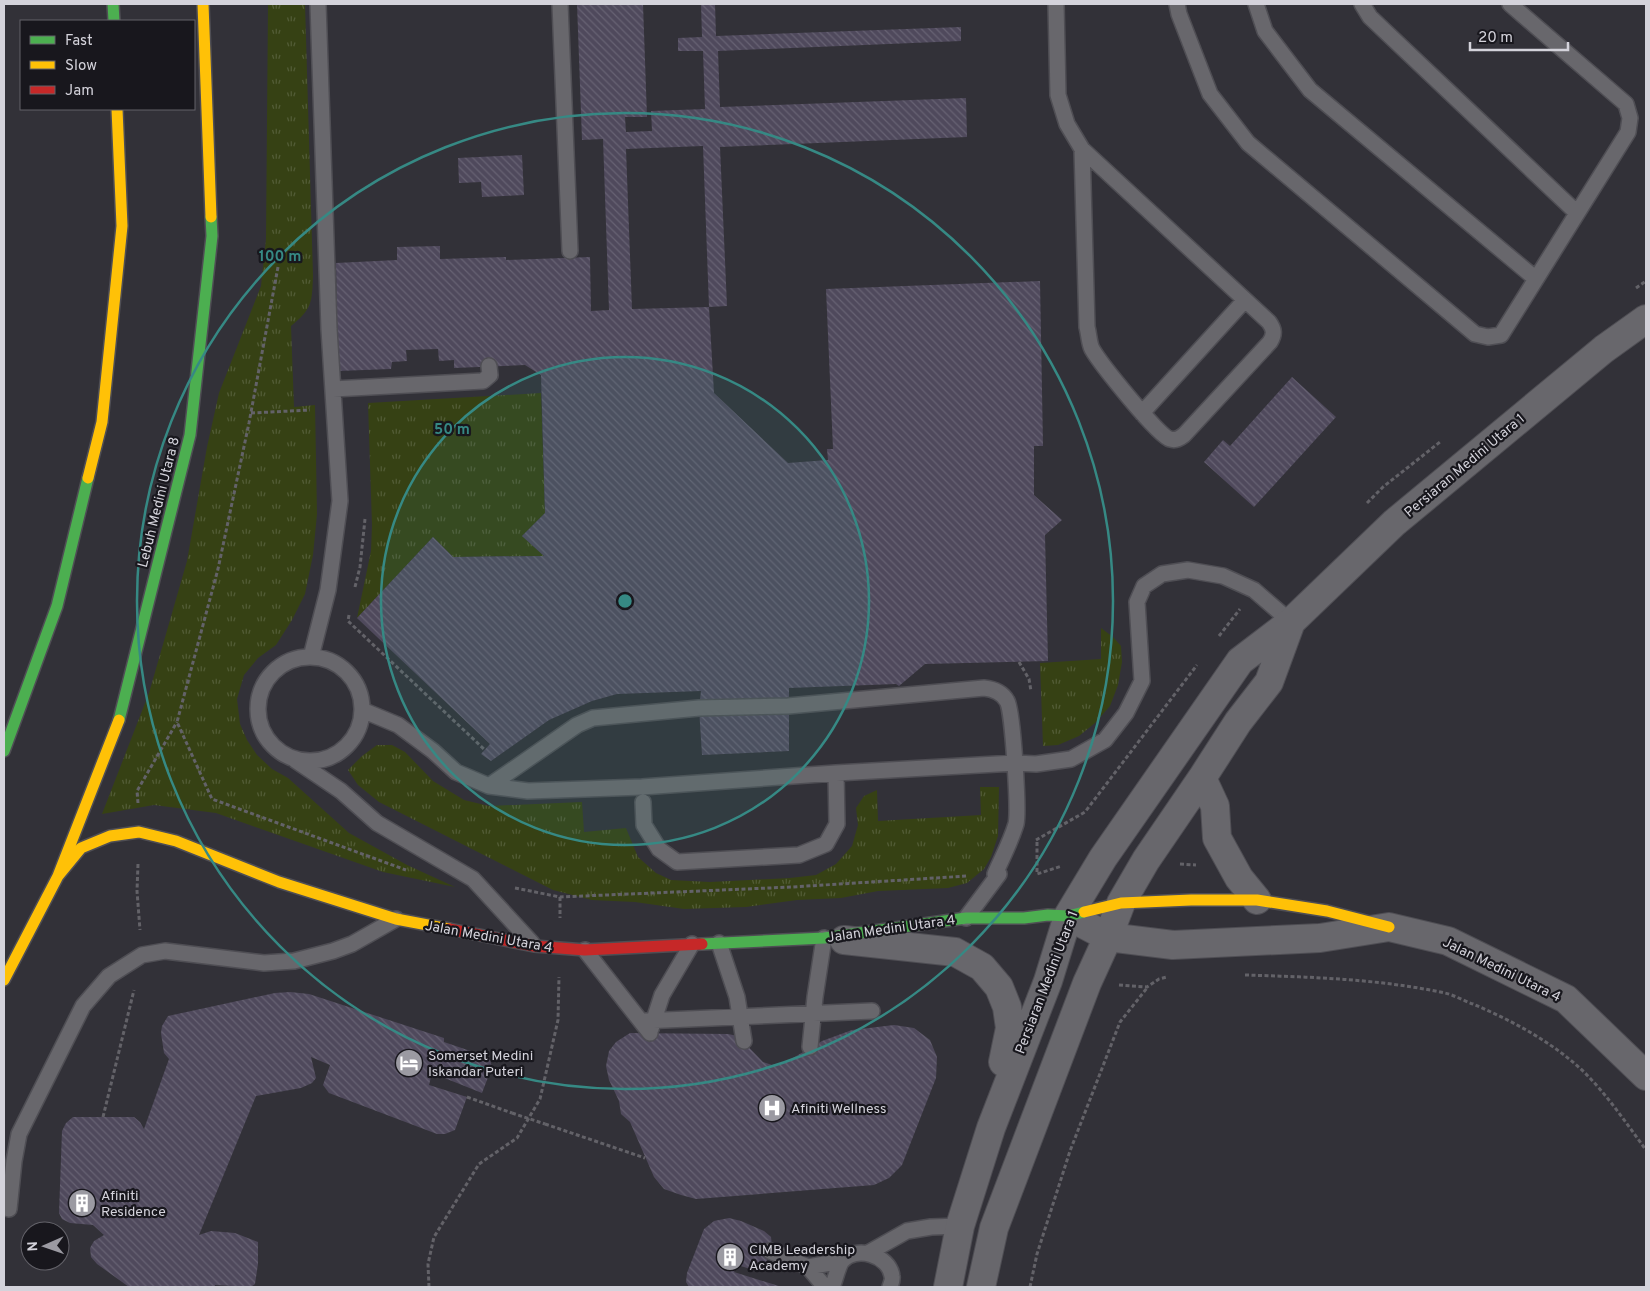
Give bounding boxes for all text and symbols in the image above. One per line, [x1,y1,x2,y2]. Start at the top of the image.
legend [20,20,195,110]
scale bar [1470,20,1568,52]
text: 20 m [1478,29,1513,48]
text: Fast [65,32,93,51]
text: Slow [65,57,97,76]
text: Jam [65,82,94,101]
text: 100 m [259,248,301,267]
street label: Persiaran Medini Utara 1 [1401,411,1529,522]
text: 50 m [434,421,470,440]
street label: Lebuh Medini Utara 8 [135,435,184,570]
centre of rings [616,592,634,610]
street label: Persiaran Medini Utara 1 [1012,909,1083,1057]
street label: Jalan Medini Utara 4 [826,912,957,947]
street label: Jalan Medini Utara 4 [424,918,554,957]
street label: Jalan Medini Utara 4 [1439,934,1563,1006]
hotel icon: Somerset Medini Iskandar Puteri [394,1048,424,1078]
place label: Somerset Medini Iskandar Puteri [428,1048,533,1081]
hospital icon: Afiniti Wellness [757,1093,787,1123]
place label: Afiniti Wellness [791,1101,887,1118]
building icon: Afiniti Residence [67,1188,97,1218]
place label: Afiniti Residence [101,1188,166,1221]
north arrow [20,1221,70,1271]
text: N [25,1241,42,1252]
building icon: CIMB Leadership Academy [715,1242,745,1272]
place label: CIMB Leadership Academy [749,1242,855,1275]

